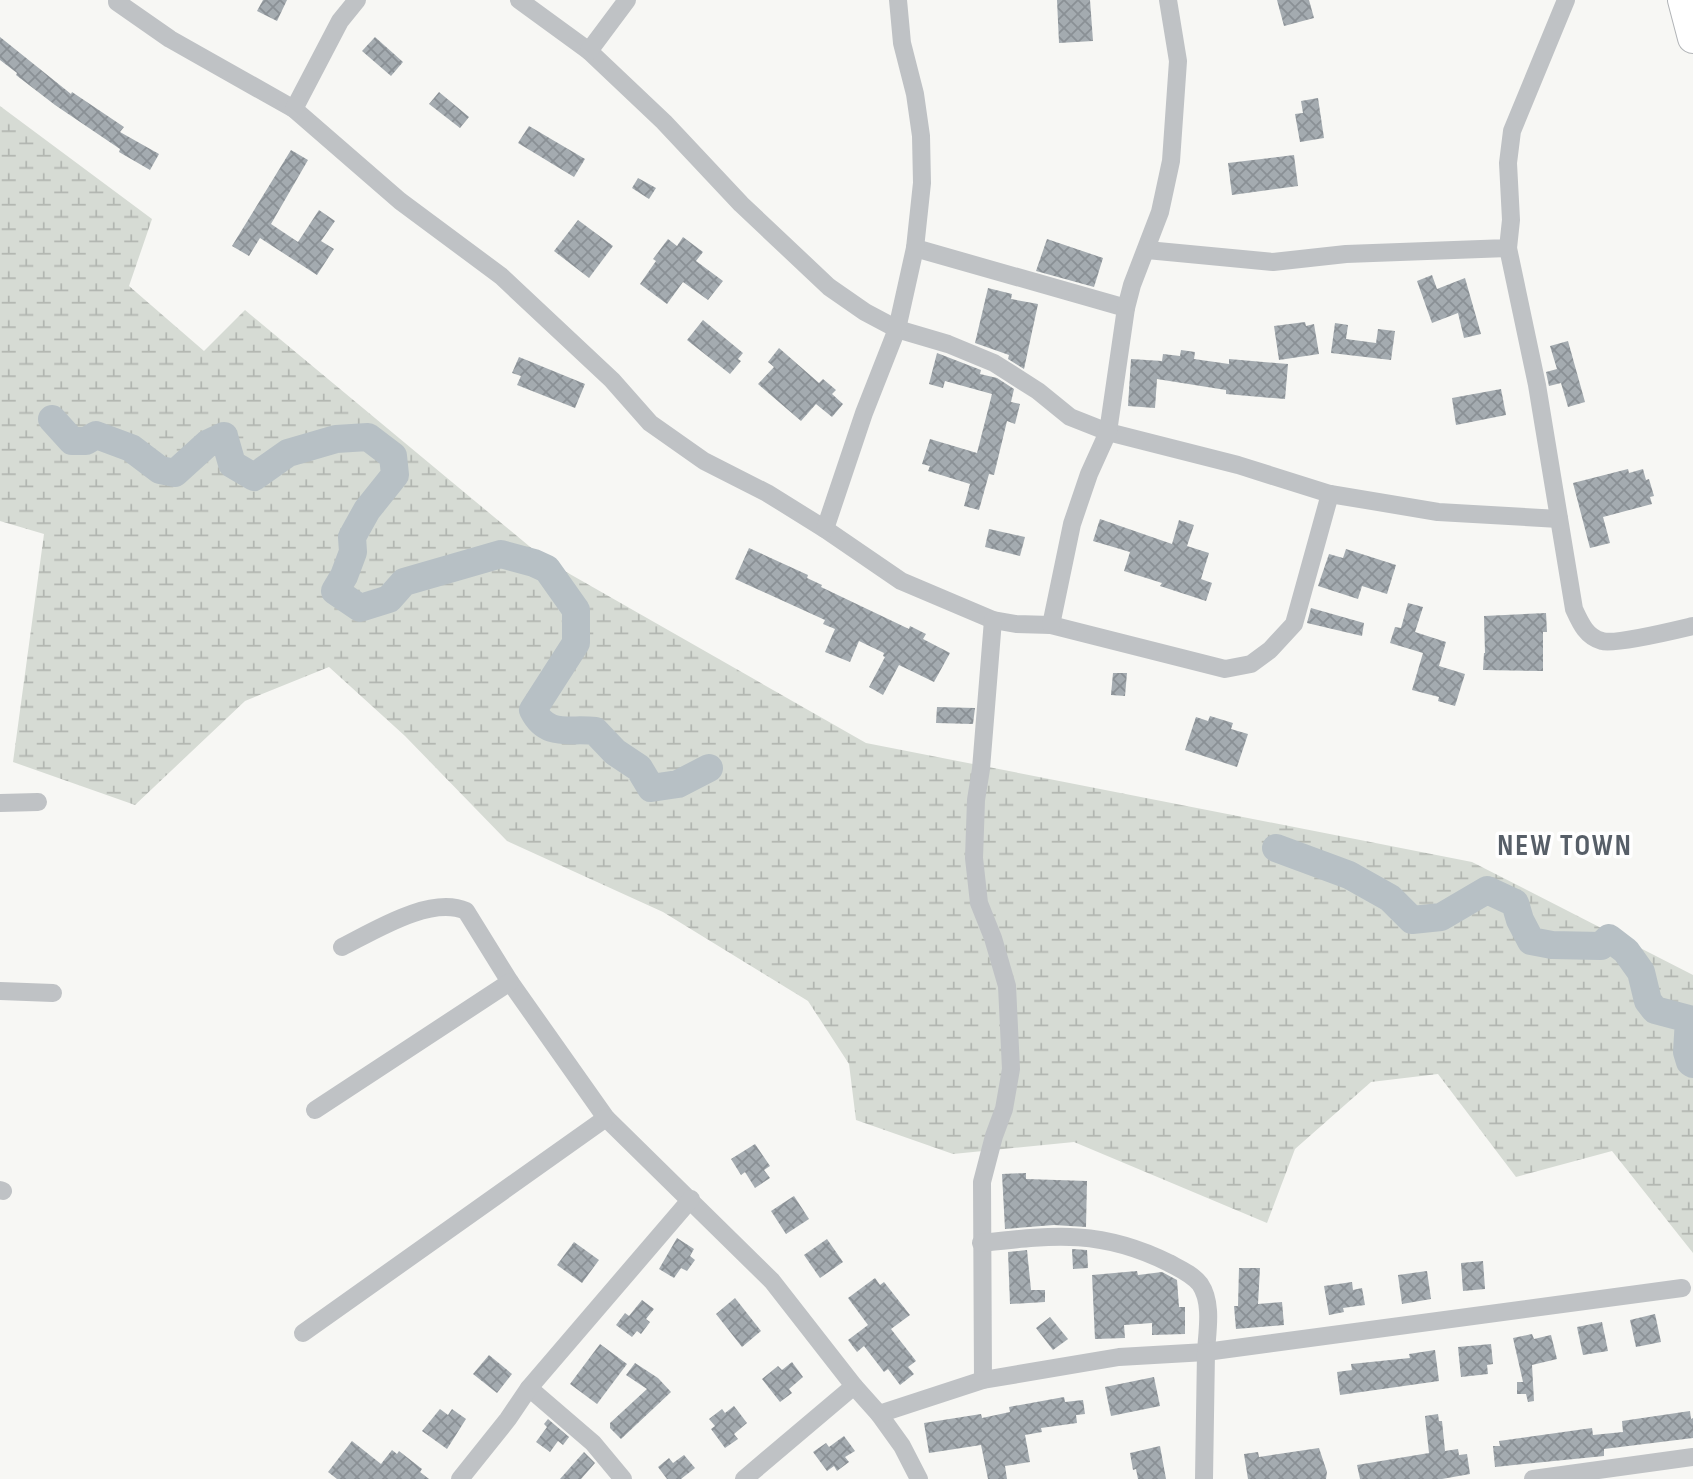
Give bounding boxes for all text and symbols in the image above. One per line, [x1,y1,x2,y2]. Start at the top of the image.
district label: NEW TOWN [1497,828,1633,864]

